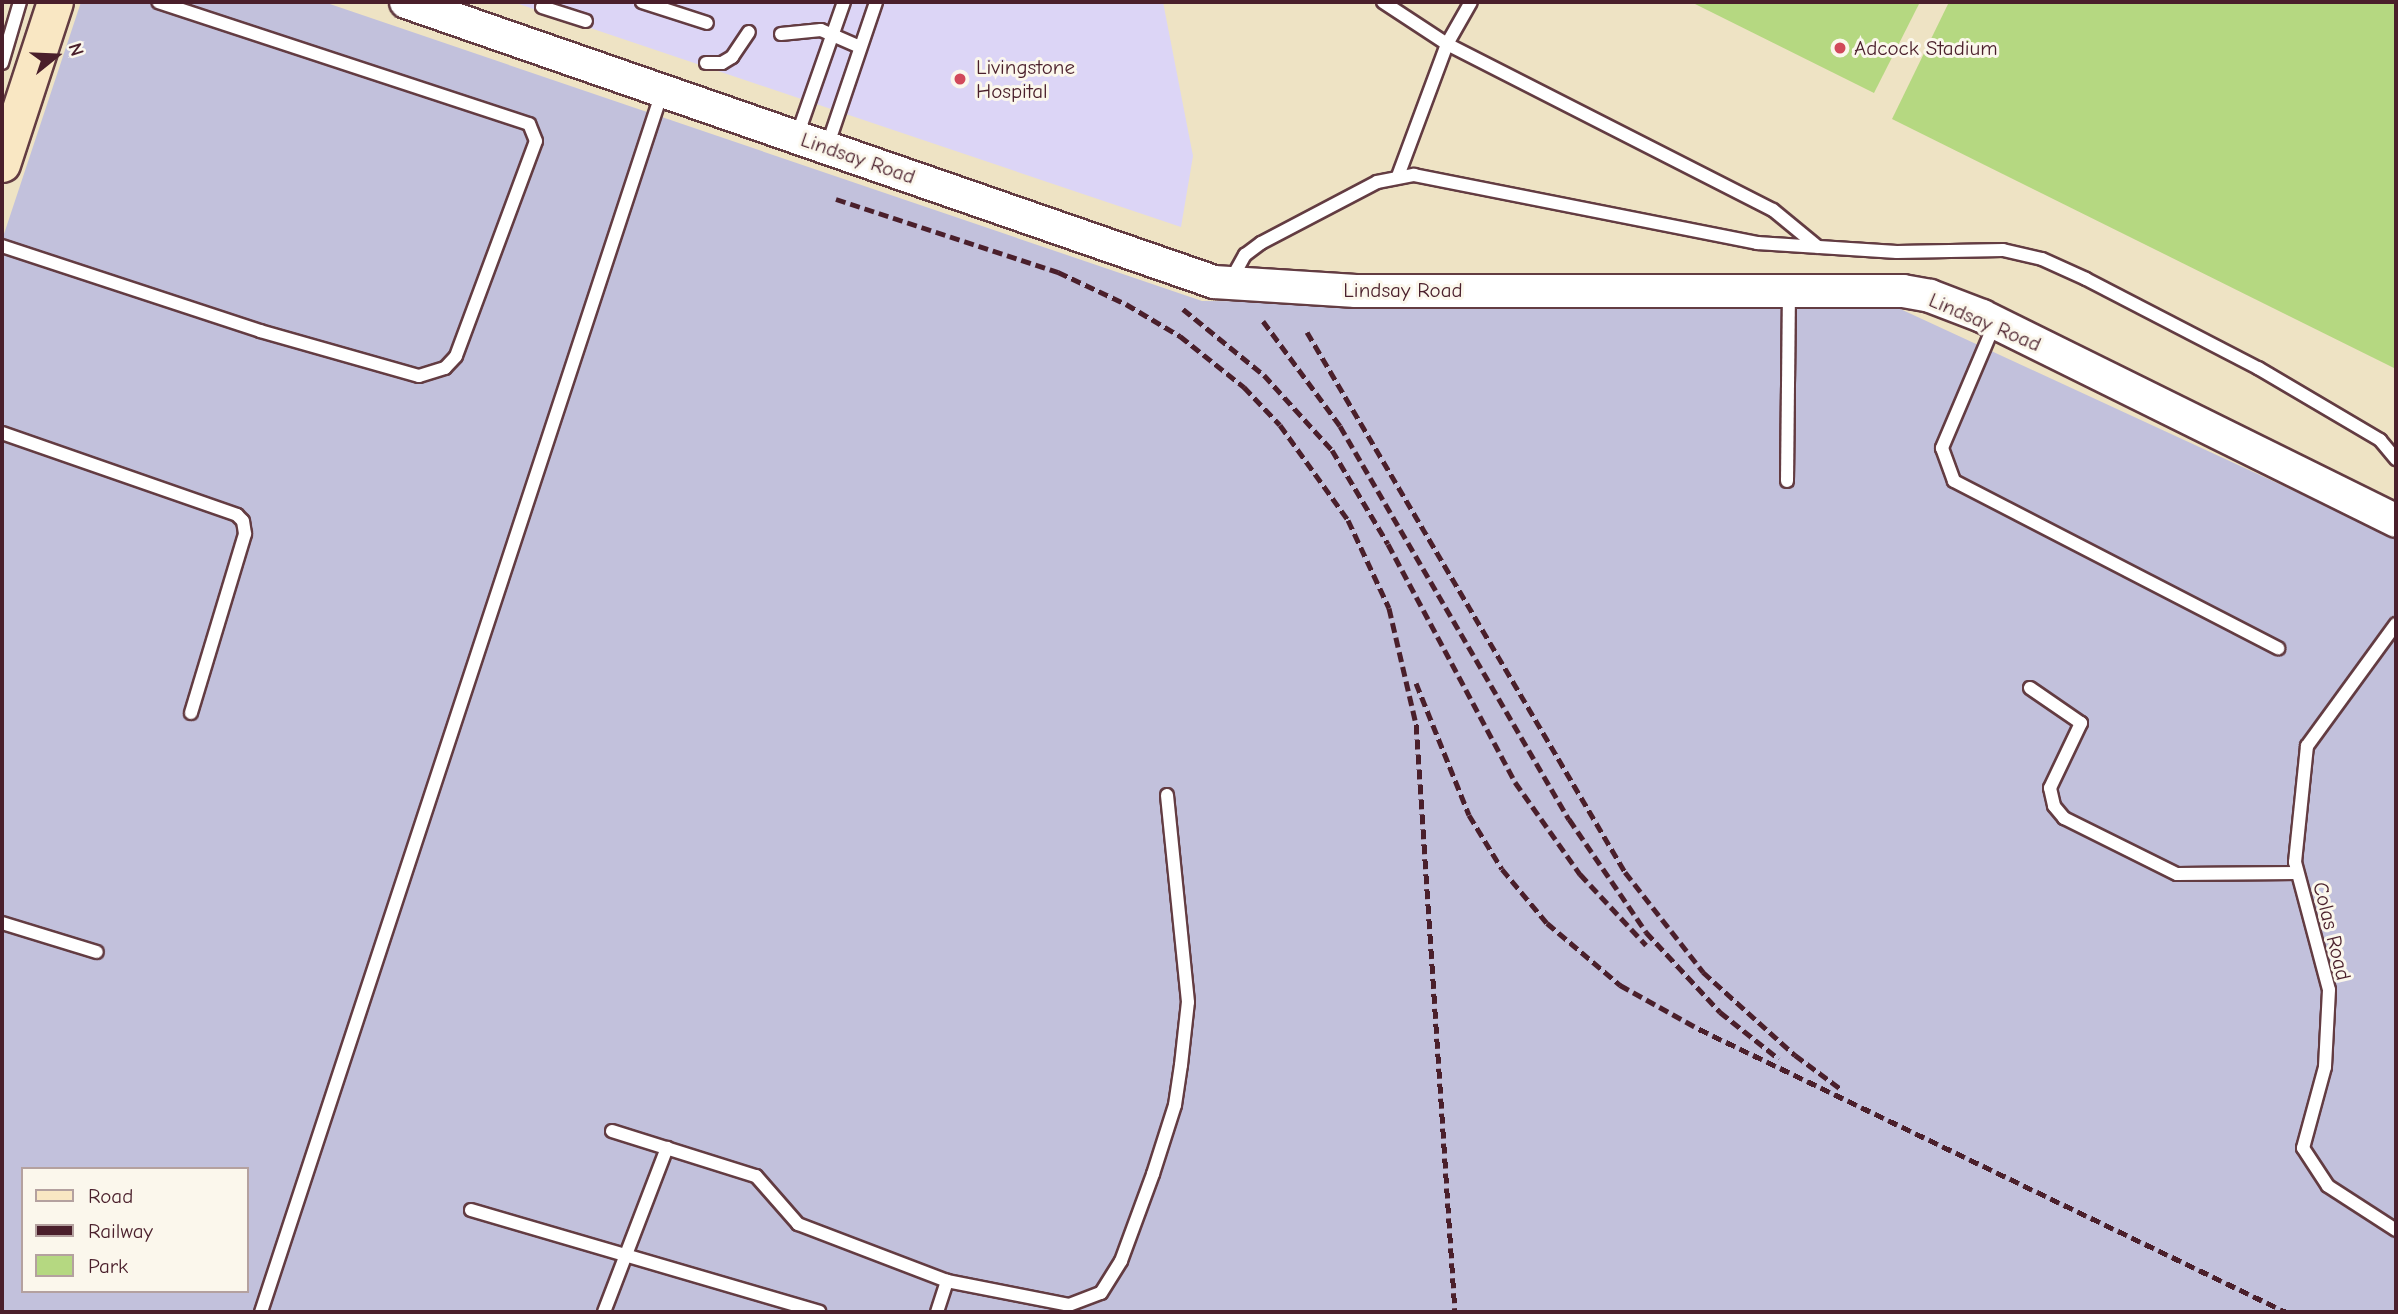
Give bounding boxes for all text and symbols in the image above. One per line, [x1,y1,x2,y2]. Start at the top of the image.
north arrow [21,21,91,91]
place label: Adcock Stadium [1854,35,1998,61]
text: N [64,40,88,59]
marker: Adcock Stadium [1832,40,1848,56]
place label: Livingstone Hospital [976,54,1075,104]
marker: Livingstone Hospital [950,69,970,89]
street label: Lindsay Road [798,127,918,189]
street label: Lindsay Road [1343,277,1463,303]
street label: Lindsay Road [1925,287,2045,357]
street label: Colas Road [2308,879,2356,983]
legend [21,1167,248,1293]
text: Road [88,1184,133,1208]
text: Railway [88,1219,153,1243]
text: Park [88,1254,128,1278]

